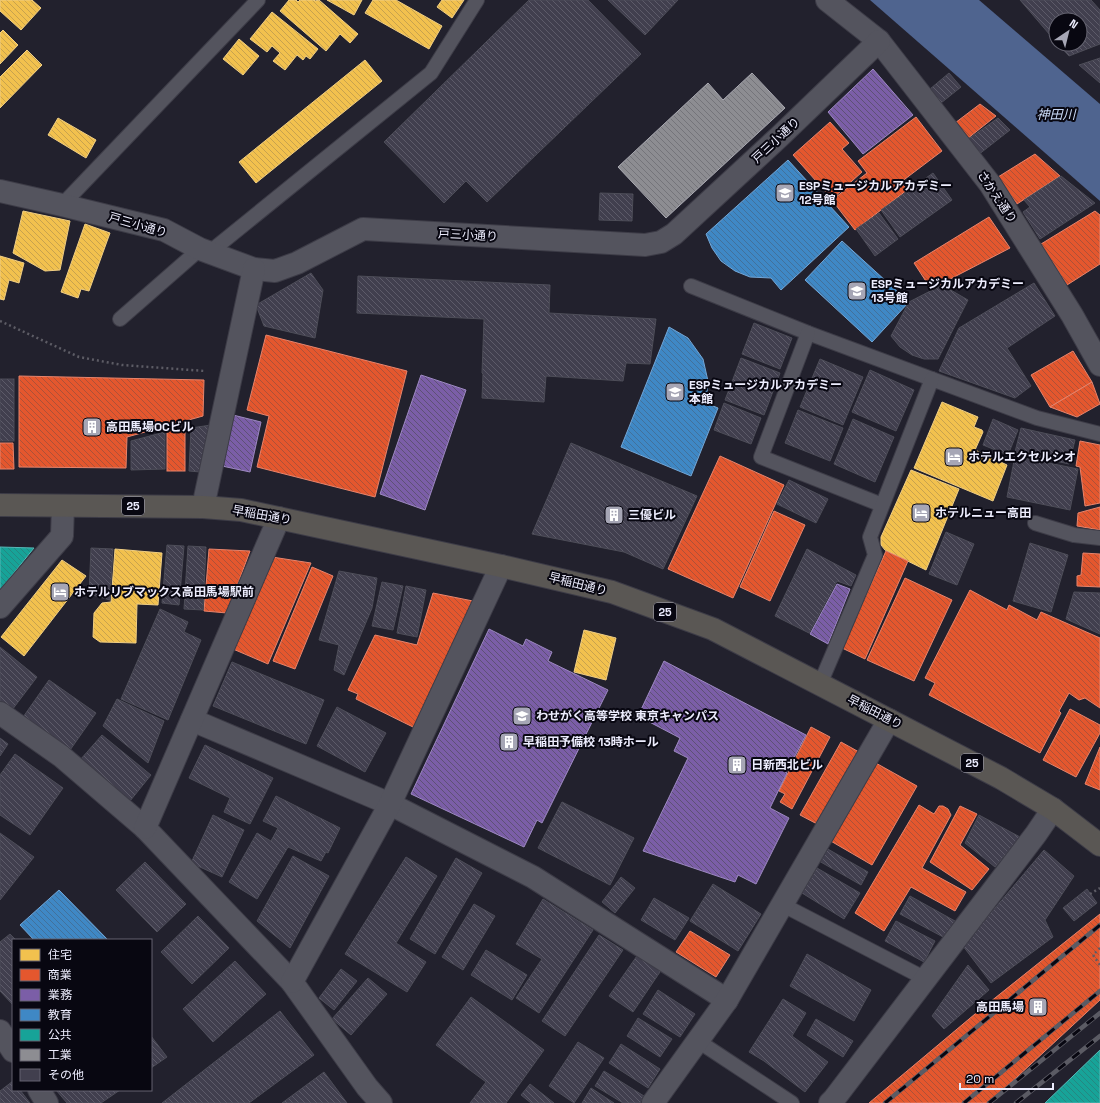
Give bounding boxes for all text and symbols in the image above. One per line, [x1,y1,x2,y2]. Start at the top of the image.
north arrow [1048,12,1088,52]
text: N [1067,16,1081,32]
water label: 神田川 [1036,106,1077,123]
street label: 戸三小通り [749,114,803,166]
street label: さかえ通り [974,168,1020,226]
place label: ESPミュージカルアカデミー 12号館 [799,178,952,208]
school or university icon: ESPミュージカルアカデミー 12号館 [774,182,796,204]
street label: 戸三小通り [107,209,169,241]
street label: 戸三小通り [438,225,498,245]
place label: ESPミュージカルアカデミー 13号館 [871,276,1024,306]
school or university icon: ESPミュージカルアカデミー 13号館 [846,280,868,302]
place label: ESPミュージカルアカデミー 本館 [689,377,842,407]
school or university icon: ESPミュージカルアカデミー 本館 [664,381,686,403]
building icon: 高田馬場OCビル [81,416,103,438]
place label: 高田馬場OCビル [106,419,194,435]
hotel icon: ホテルエクセルシオ [943,446,965,468]
place label: ホテルエクセルシオ [968,449,1076,465]
road number: 25 [122,497,144,515]
street label: 早稲田通り [231,502,293,528]
hotel icon: ホテルニュー高田 [910,502,932,524]
building icon: 三優ビル [603,504,625,526]
place label: ホテルニュー高田 [935,505,1031,521]
place label: 三優ビル [628,507,676,523]
street label: 早稲田通り [547,569,609,599]
hotel icon: ホテルリブマックス高田馬場駅前 [49,581,71,603]
place label: ホテルリブマックス高田馬場駅前 [74,584,254,600]
road number: 25 [654,603,676,621]
street label: 早稲田通り [845,691,905,733]
school or university icon: わせがく高等学校 東京キャンパス [511,705,533,727]
place label: わせがく高等学校 東京キャンパス [536,708,719,724]
building icon: 早稲田予備校 13時ホール [498,731,520,753]
place label: 早稲田予備校 13時ホール [523,734,659,750]
building icon: 日新西北ビル [726,754,748,776]
road number: 25 [961,754,983,772]
place label: 日新西北ビル [751,757,823,773]
legend [12,939,152,1091]
text: 住宅 [48,947,72,963]
text: 商業 [48,967,72,983]
text: 業務 [48,987,72,1003]
building icon: 高田馬場 [1027,996,1049,1018]
place label: 高田馬場 [976,999,1024,1015]
text: 教育 [48,1007,72,1023]
text: 公共 [48,1027,72,1043]
text: 工業 [48,1047,72,1063]
scale bar [960,1065,1053,1091]
text: その他 [48,1067,84,1083]
text: 20 m [966,1071,994,1087]

